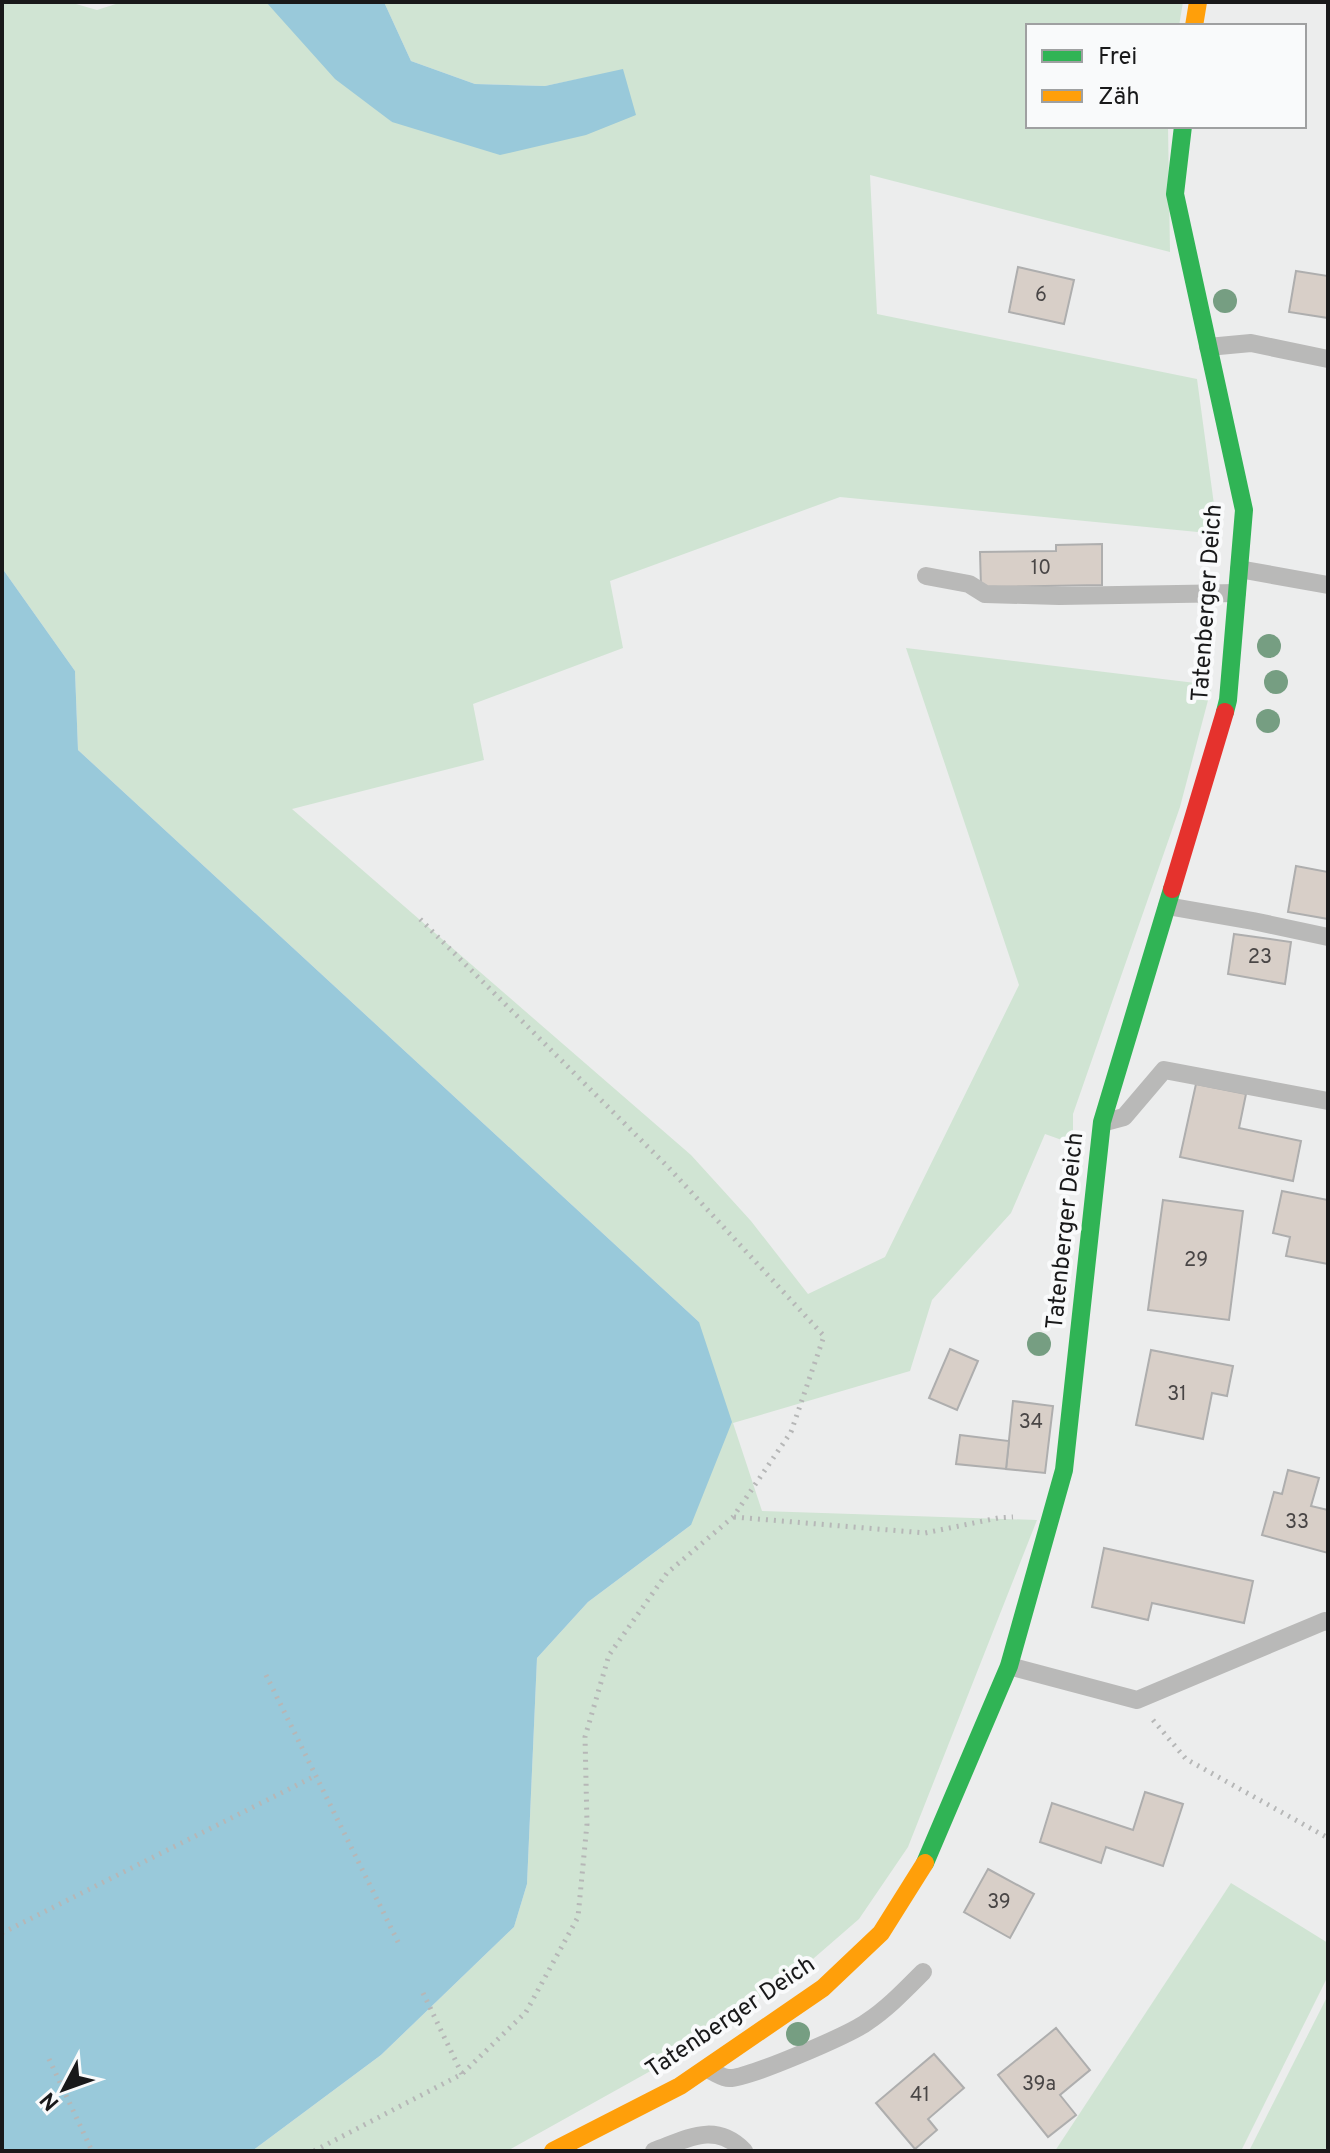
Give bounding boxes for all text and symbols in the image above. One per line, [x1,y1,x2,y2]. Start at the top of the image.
legend [1026,24,1306,128]
text: Frei [1098,43,1137,73]
text: Zäh [1098,83,1140,113]
house number: 6 [1035,283,1047,309]
street label: Tatenberger Deich [1186,503,1230,703]
house number: 10 [1031,556,1051,582]
house number: 23 [1248,945,1272,971]
street label: Tatenberger Deich [1041,1131,1091,1331]
house number: 29 [1184,1248,1208,1274]
house number: 31 [1167,1382,1187,1408]
house number: 34 [1019,1410,1043,1436]
house number: 33 [1285,1510,1309,1536]
house number: 39 [987,1890,1011,1916]
street label: Tatenberger Deich [640,1950,822,2086]
north arrow [24,2049,104,2129]
house number: 39a [1022,2072,1056,2098]
house number: 41 [910,2083,930,2109]
text: N [35,2086,66,2115]

